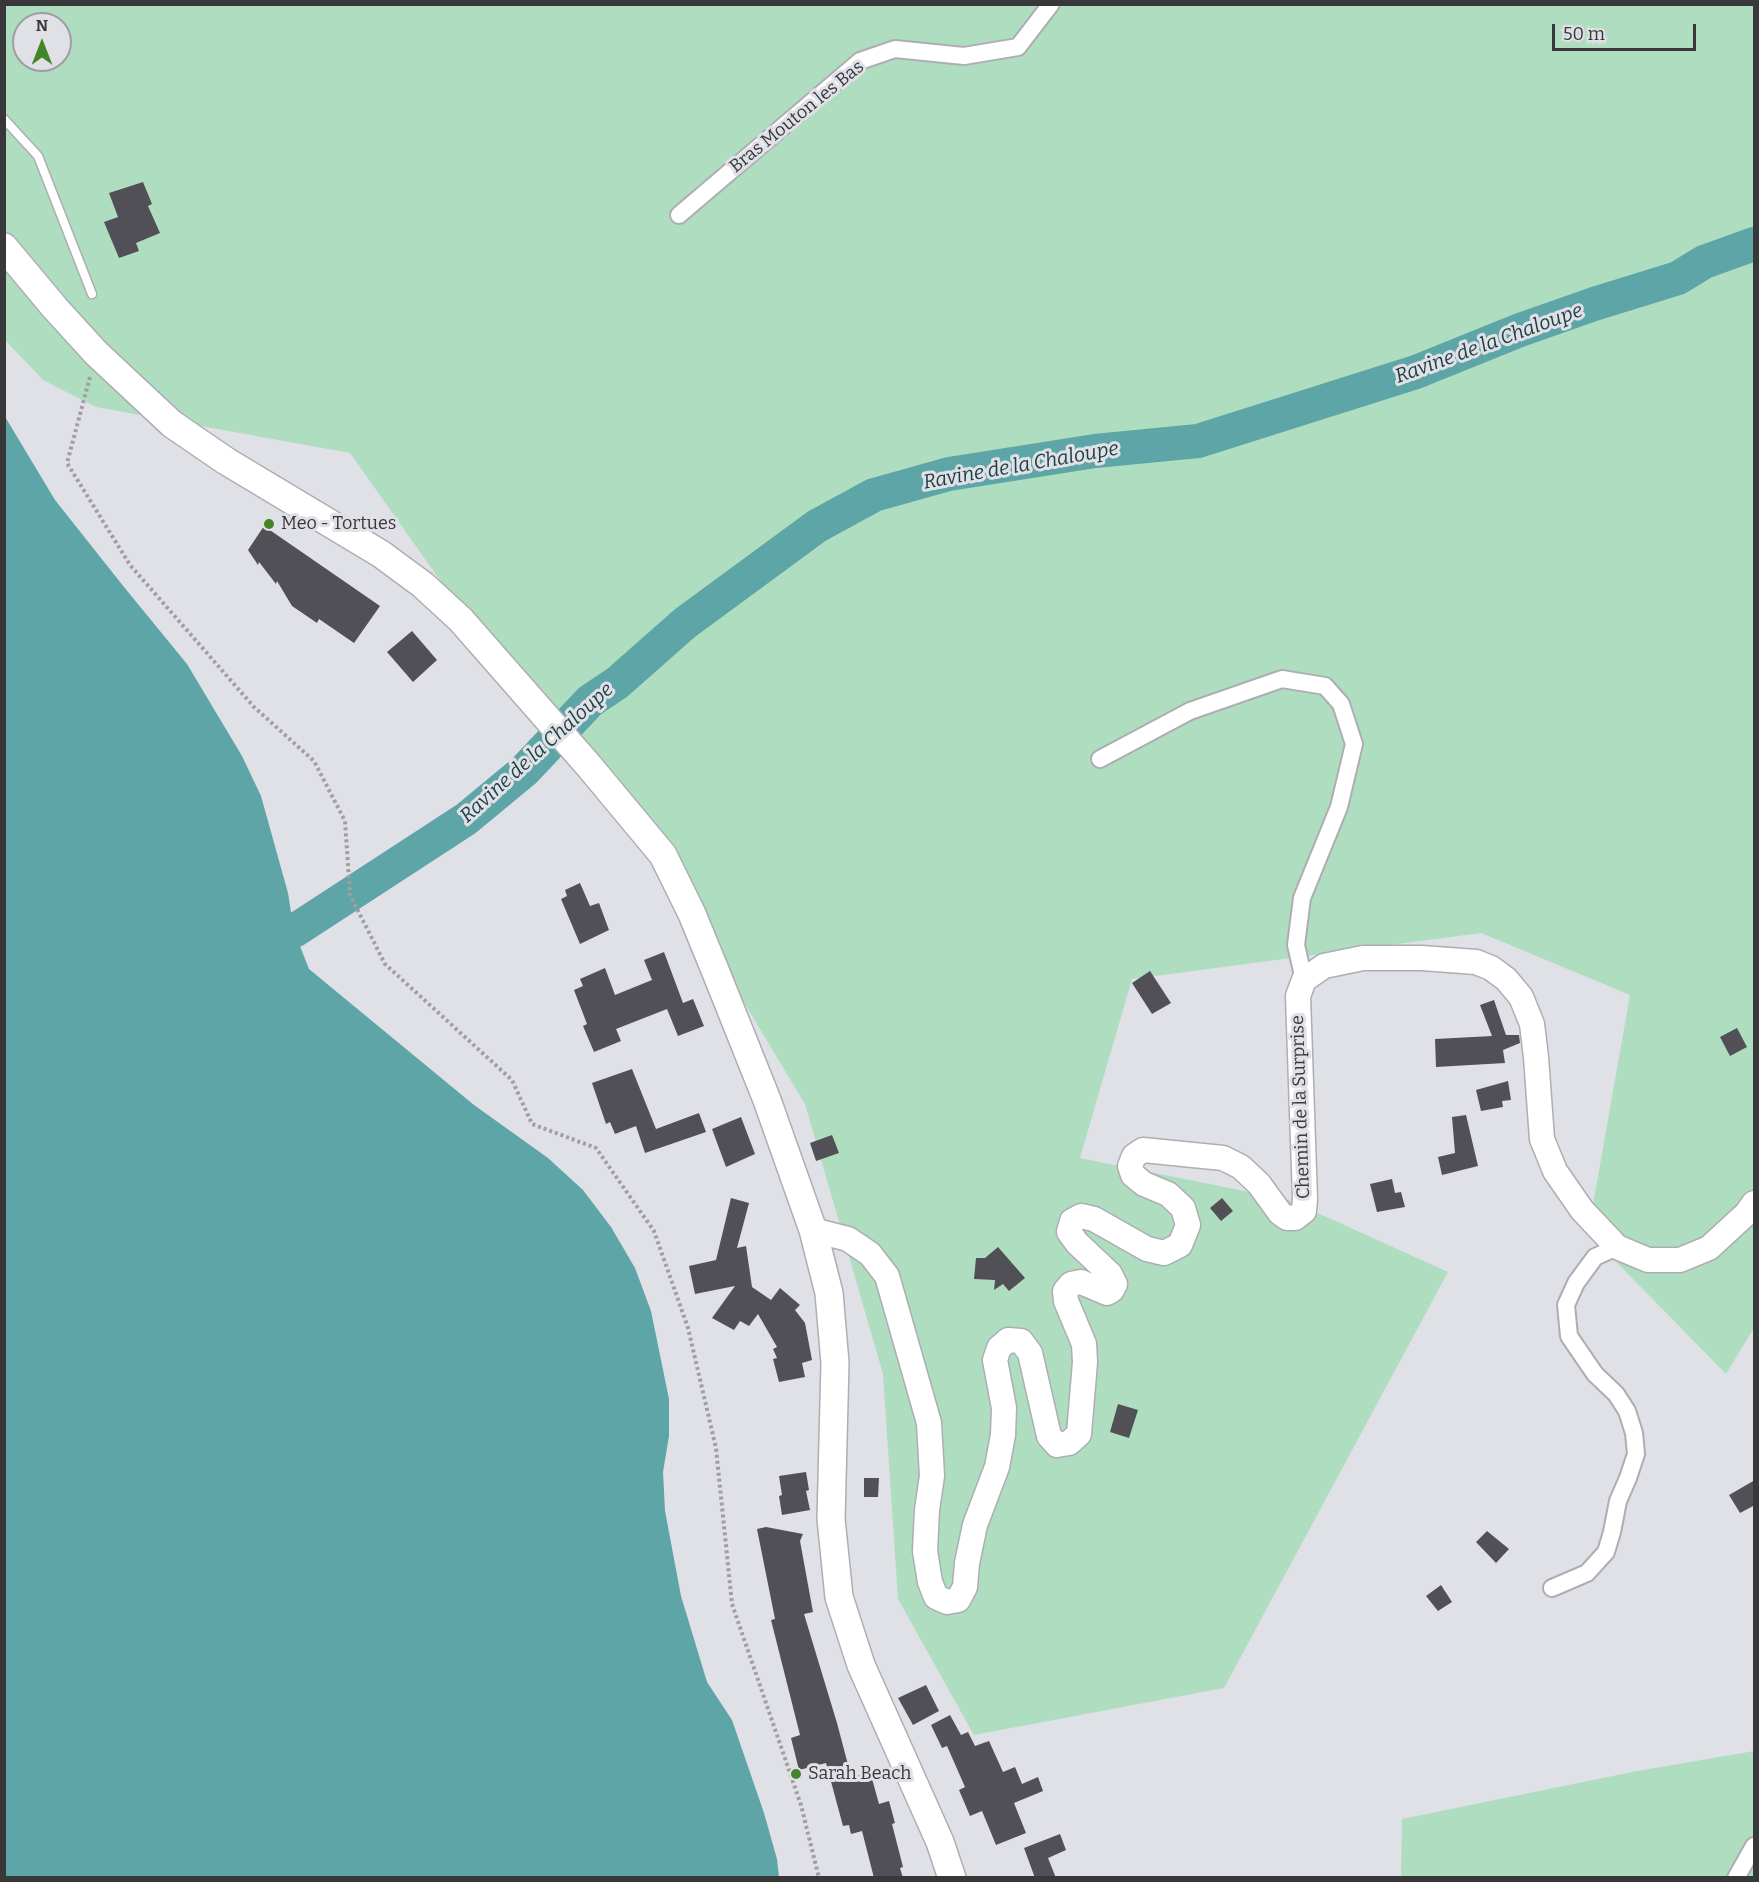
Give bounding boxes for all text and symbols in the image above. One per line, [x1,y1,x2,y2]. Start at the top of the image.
north arrow [12,12,72,72]
scale bar [1555,12,1699,50]
text: N [36,16,48,35]
text: 50 m [1563,23,1605,45]
street label: Bras Mouton les Bas [726,56,868,178]
water label: Ravine de la Chaloupe [1392,299,1586,389]
water label: Ravine de la Chaloupe [921,437,1121,495]
place label: Meo - Tortues [281,513,396,535]
marker: Meo - Tortues [262,517,276,531]
water label: Ravine de la Chaloupe [455,678,619,828]
street label: Chemin de la Surprise [1287,1015,1315,1199]
place label: Sarah Beach [808,1763,911,1785]
marker: Sarah Beach [789,1767,803,1781]

